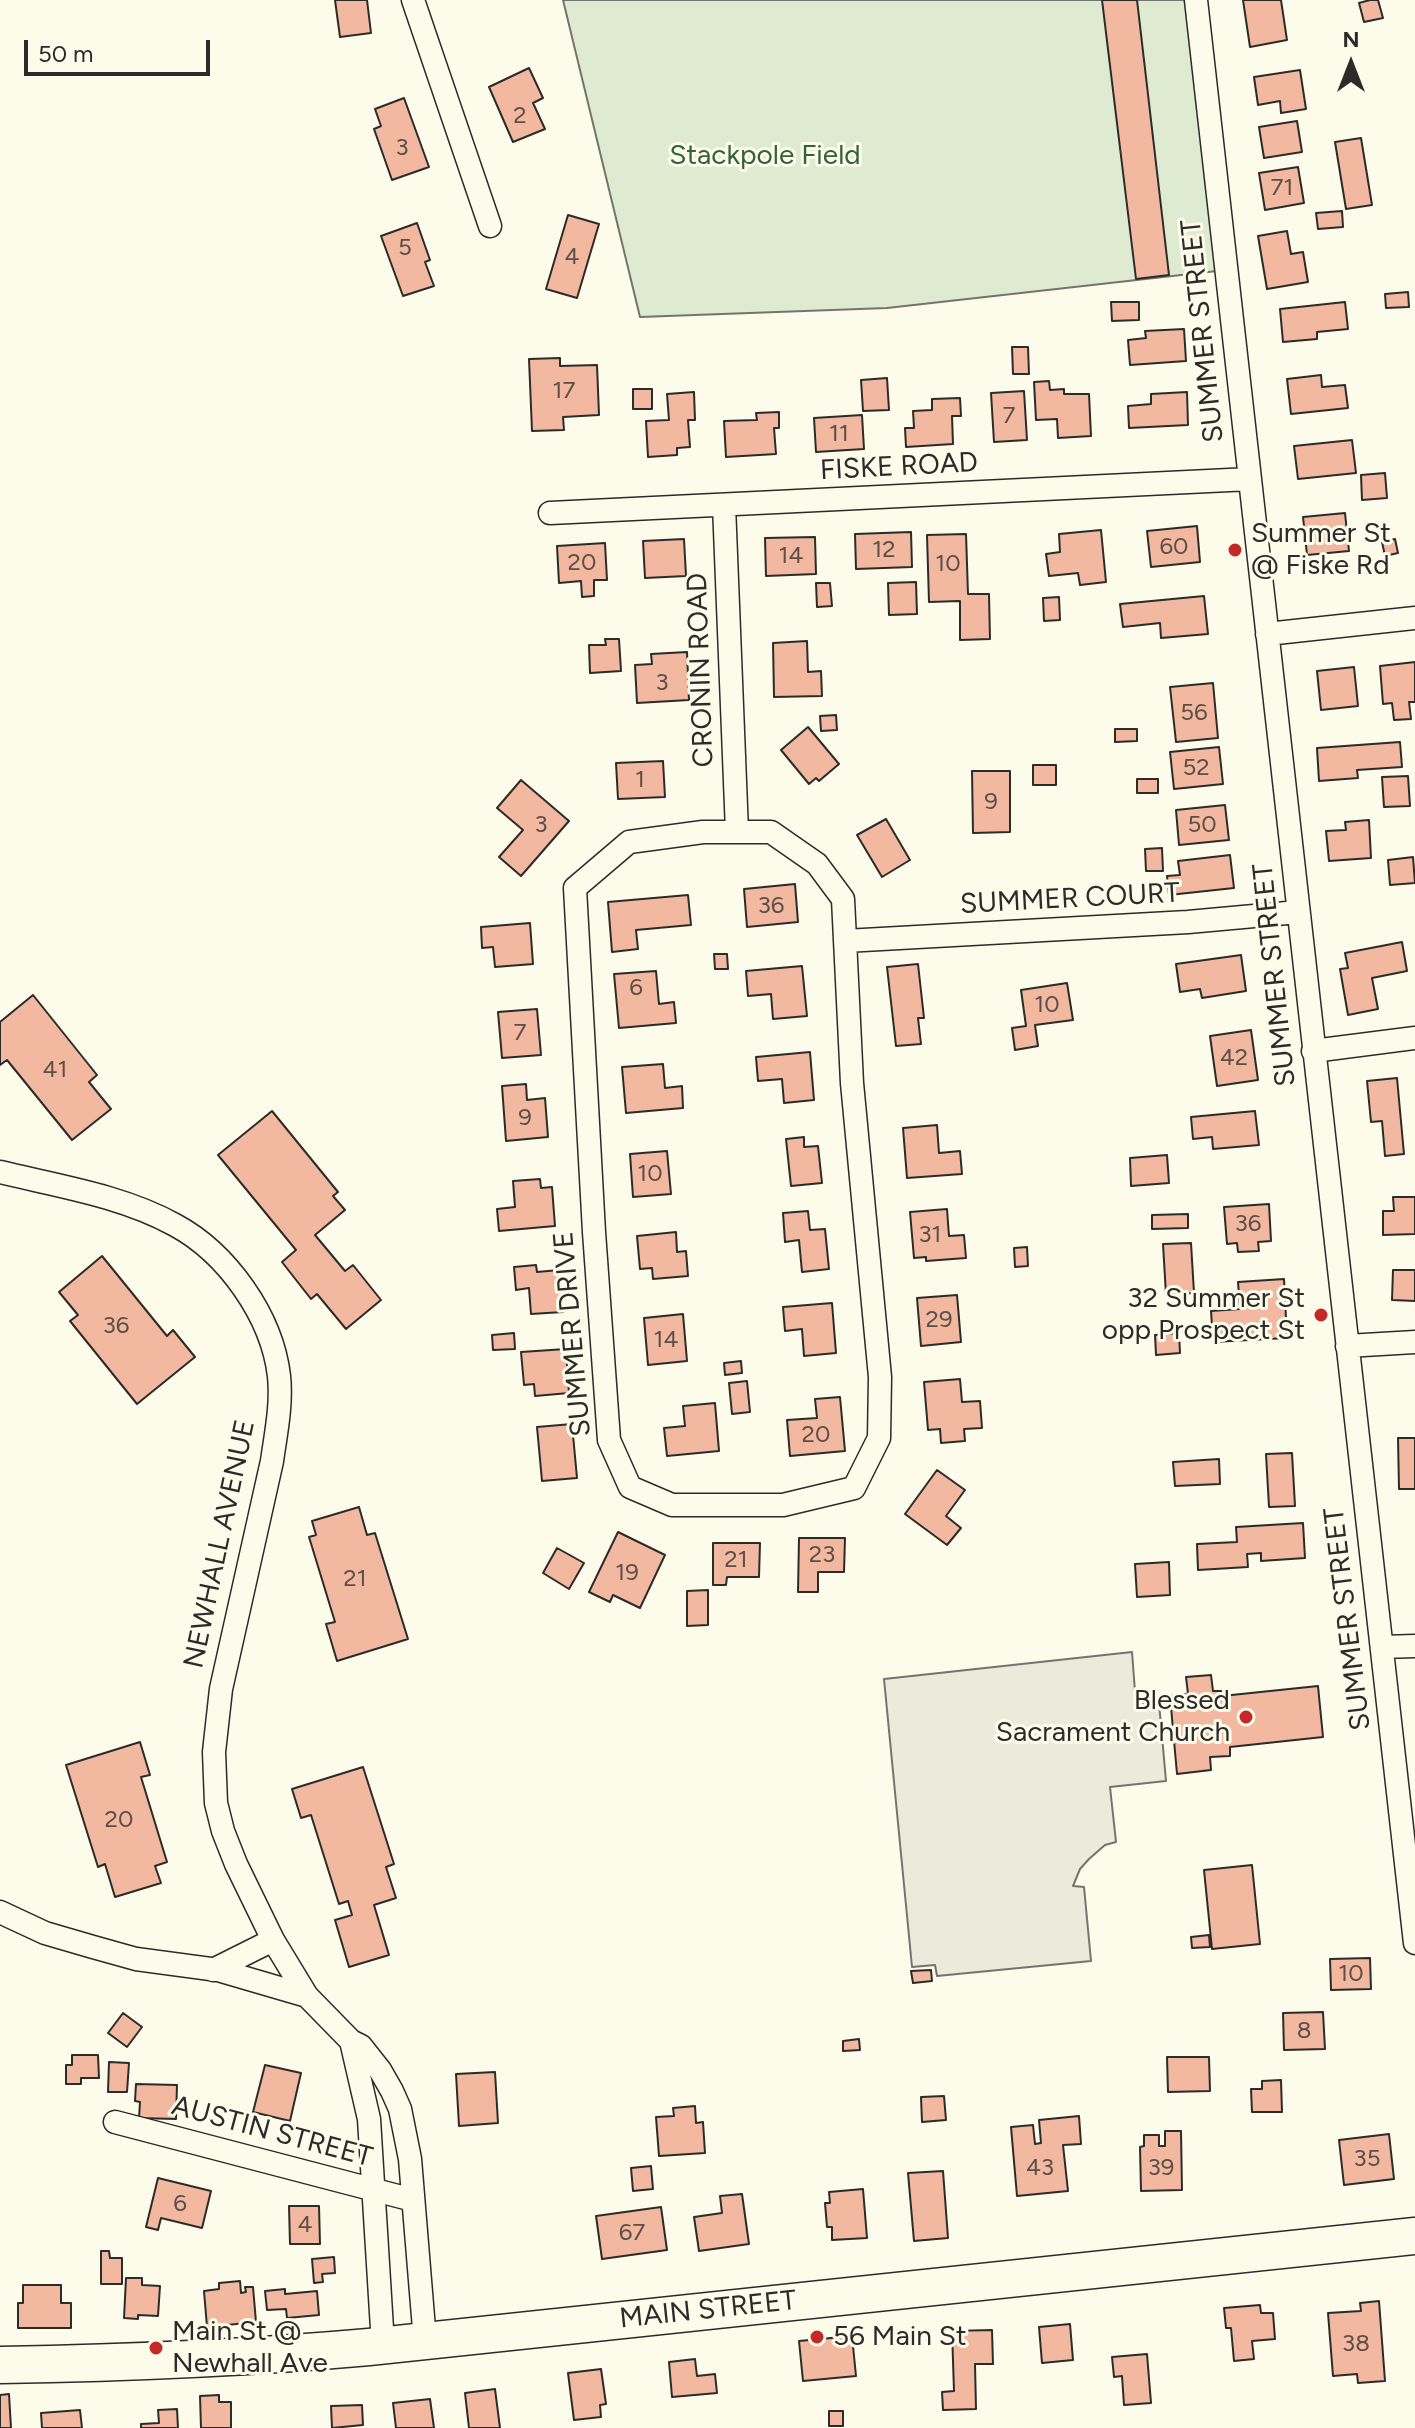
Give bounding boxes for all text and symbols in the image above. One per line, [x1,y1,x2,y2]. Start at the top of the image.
scale bar [28,24,214,74]
north arrow [1311,24,1391,104]
text: N [1342,26,1360,53]
text: 50 m [38,39,94,68]
house number: 2 [513,102,527,130]
house number: 3 [395,134,409,162]
park label: Stackpole Field [669,139,861,173]
house number: 71 [1271,174,1293,202]
street label: SUMMER STREET [1175,218,1231,444]
house number: 5 [398,234,412,262]
house number: 4 [565,243,579,271]
house number: 17 [553,377,575,405]
house number: 7 [1003,402,1015,430]
house number: 11 [829,420,849,448]
street label: FISKE ROAD [819,446,979,488]
place label: Summer St @ Fiske Rd [1251,517,1391,583]
house number: 60 [1160,533,1188,561]
house number: 12 [872,536,896,564]
marker: Summer St @ Fiske Rd [1226,541,1244,559]
house number: 14 [779,542,803,570]
house number: 20 [568,549,596,577]
house number: 10 [935,550,961,578]
street label: CRONIN ROAD [681,572,721,768]
house number: 3 [655,669,669,697]
house number: 56 [1180,699,1208,727]
house number: 52 [1182,754,1210,782]
house number: 1 [635,766,645,794]
house number: 9 [984,788,998,816]
house number: 3 [534,811,548,839]
house number: 50 [1187,811,1217,839]
street label: SUMMER STREET [1247,862,1303,1088]
street label: SUMMER COURT [959,876,1181,922]
house number: 36 [758,892,784,920]
house number: 6 [629,974,643,1002]
house number: 10 [1034,991,1060,1019]
house number: 7 [514,1019,526,1047]
house number: 42 [1220,1044,1248,1072]
house number: 41 [43,1056,67,1084]
house number: 9 [518,1104,532,1132]
house number: 10 [637,1160,663,1188]
house number: 36 [1235,1210,1261,1238]
house number: 31 [919,1221,941,1249]
street label: SUMMER DRIVE [547,1230,599,1438]
place label: 32 Summer St opp Prospect St [1102,1282,1305,1348]
house number: 29 [926,1306,952,1334]
marker: 32 Summer St opp Prospect St [1312,1306,1330,1324]
house number: 36 [103,1312,129,1340]
house number: 14 [654,1326,678,1354]
street label: NEWHALL AVENUE [177,1417,263,1671]
house number: 20 [802,1421,830,1449]
street label: SUMMER STREET [1318,1506,1378,1732]
house number: 23 [809,1541,835,1569]
house number: 21 [724,1546,748,1574]
house number: 19 [615,1559,639,1587]
house number: 21 [343,1565,367,1593]
place label: Blessed Sacrament Church [996,1684,1230,1750]
marker: Blessed Sacrament Church [1237,1708,1255,1726]
house number: 20 [105,1806,133,1834]
house number: 10 [1338,1960,1364,1988]
house number: 8 [1297,2017,1311,2045]
street label: AUSTIN STREET [168,2089,376,2175]
house number: 35 [1354,2145,1380,2173]
house number: 43 [1026,2154,1054,2182]
house number: 39 [1148,2154,1174,2182]
house number: 6 [173,2190,187,2218]
house number: 4 [298,2211,312,2239]
house number: 67 [619,2219,645,2247]
street label: MAIN STREET [618,2284,798,2336]
place label: Main St @ Newhall Ave [172,2315,328,2381]
place label: 56 Main St [833,2320,967,2354]
marker: 56 Main St [808,2328,826,2346]
house number: 38 [1342,2330,1370,2358]
marker: Main St @ Newhall Ave [147,2339,165,2357]

